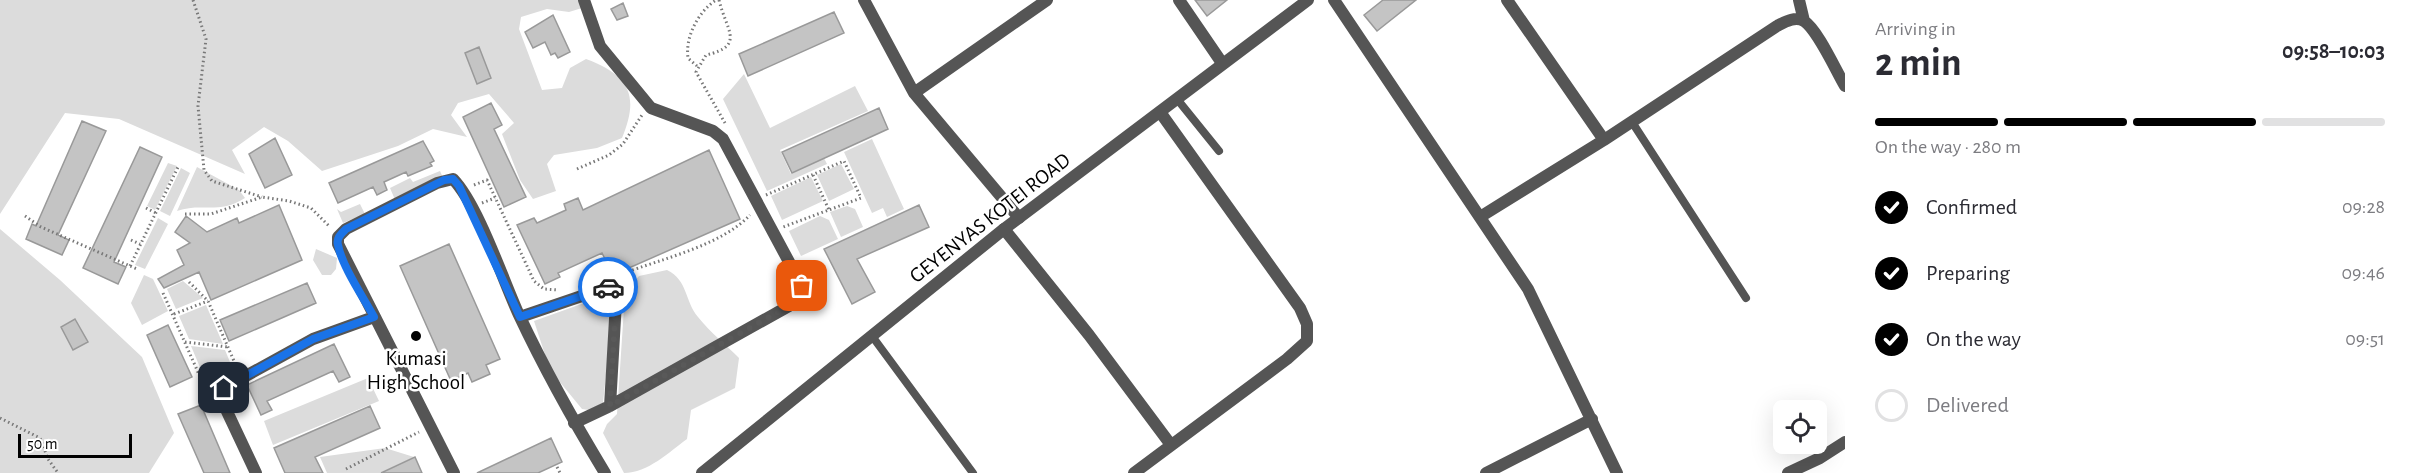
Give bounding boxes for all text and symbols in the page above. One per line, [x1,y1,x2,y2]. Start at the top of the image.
text: Arriving in [1875,19,1956,39]
text: 09:58–10:03 [2282,40,2385,62]
text: 2 min [1875,44,1962,83]
text: On the way · 280 m [1875,137,2021,157]
street label: GEYENYAS KOTEI ROAD [906,149,1074,287]
icon: check [1875,191,1908,224]
text: Confirmed [1926,196,2017,218]
text: 09:28 [2342,197,2385,217]
courier [578,257,638,317]
icon: check [1875,257,1908,290]
pin [776,260,827,311]
text: Preparing [1926,262,2010,284]
text: 09:46 [2341,263,2385,283]
icon: bag [785,269,818,302]
icon: car [592,271,625,304]
icon: check [1875,323,1908,356]
text: On the way [1926,328,2021,350]
marker: Kumasi High School [409,329,423,343]
text: 09:51 [2345,329,2385,349]
place label: Kumasi High School [367,348,465,393]
pin [198,362,249,413]
icon: home [207,371,240,404]
text: Delivered [1926,394,2009,416]
map controls [1773,400,1827,454]
button: locate [1773,400,1827,454]
scale bar [18,431,132,458]
text: 50 m [27,436,58,452]

